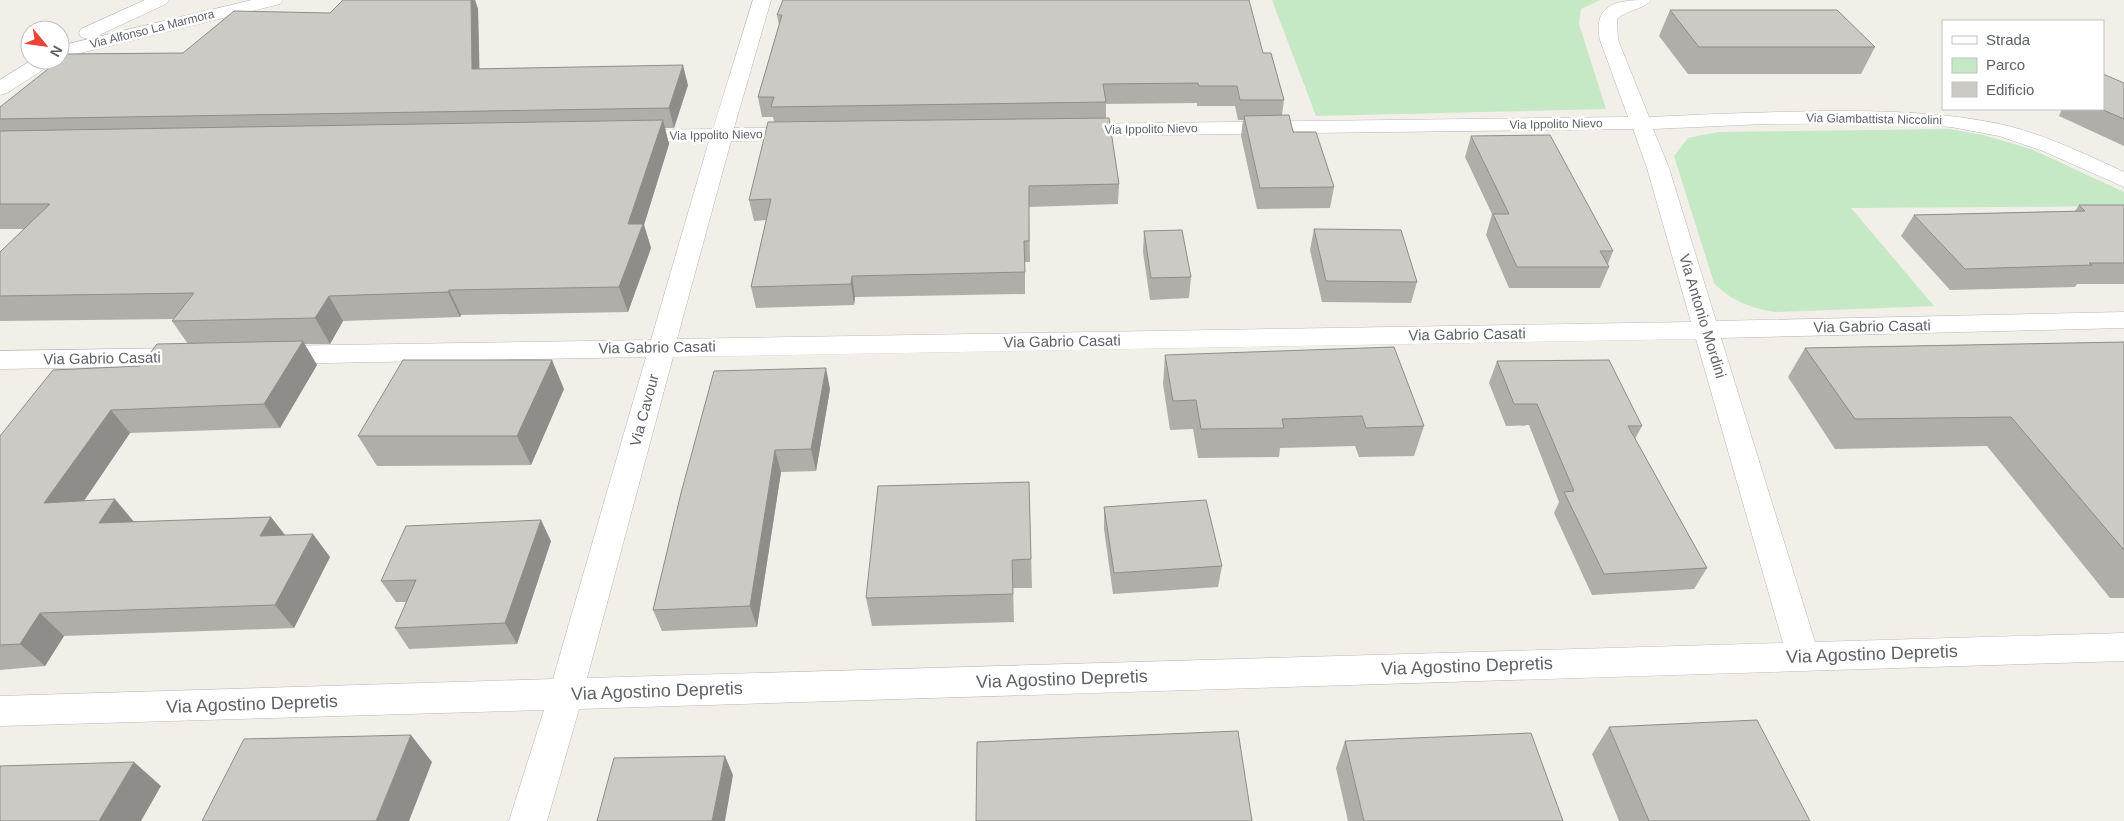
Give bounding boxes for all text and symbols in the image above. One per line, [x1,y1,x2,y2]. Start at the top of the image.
street label: Via Alfonso La Marmora [88,7,216,51]
north arrow [20,20,70,70]
legend [1942,20,2104,110]
text: Strada [1986,31,2031,48]
text: N [47,43,66,60]
text: Parco [1986,56,2025,73]
text: Edificio [1986,81,2034,98]
street label: Via Giambattista Niccolini [1806,111,1942,127]
street label: Via Ippolito Nievo [1509,116,1603,132]
street label: Via Ippolito Nievo [1104,121,1198,137]
street label: Via Ippolito Nievo [669,127,763,143]
street label: Via Antonio Mordini [1676,252,1730,380]
street label: Via Gabrio Casati [1813,316,1931,336]
street label: Via Gabrio Casati [1408,324,1526,344]
street label: Via Gabrio Casati [1003,331,1121,351]
street label: Via Gabrio Casati [598,337,716,357]
street label: Via Gabrio Casati [43,348,161,368]
street label: Via Cavour [626,372,662,448]
street label: Via Agostino Depretis [1786,641,1958,667]
street label: Via Agostino Depretis [1381,653,1553,679]
street label: Via Agostino Depretis [976,666,1148,692]
street label: Via Agostino Depretis [571,678,743,704]
street label: Via Agostino Depretis [166,691,338,717]

